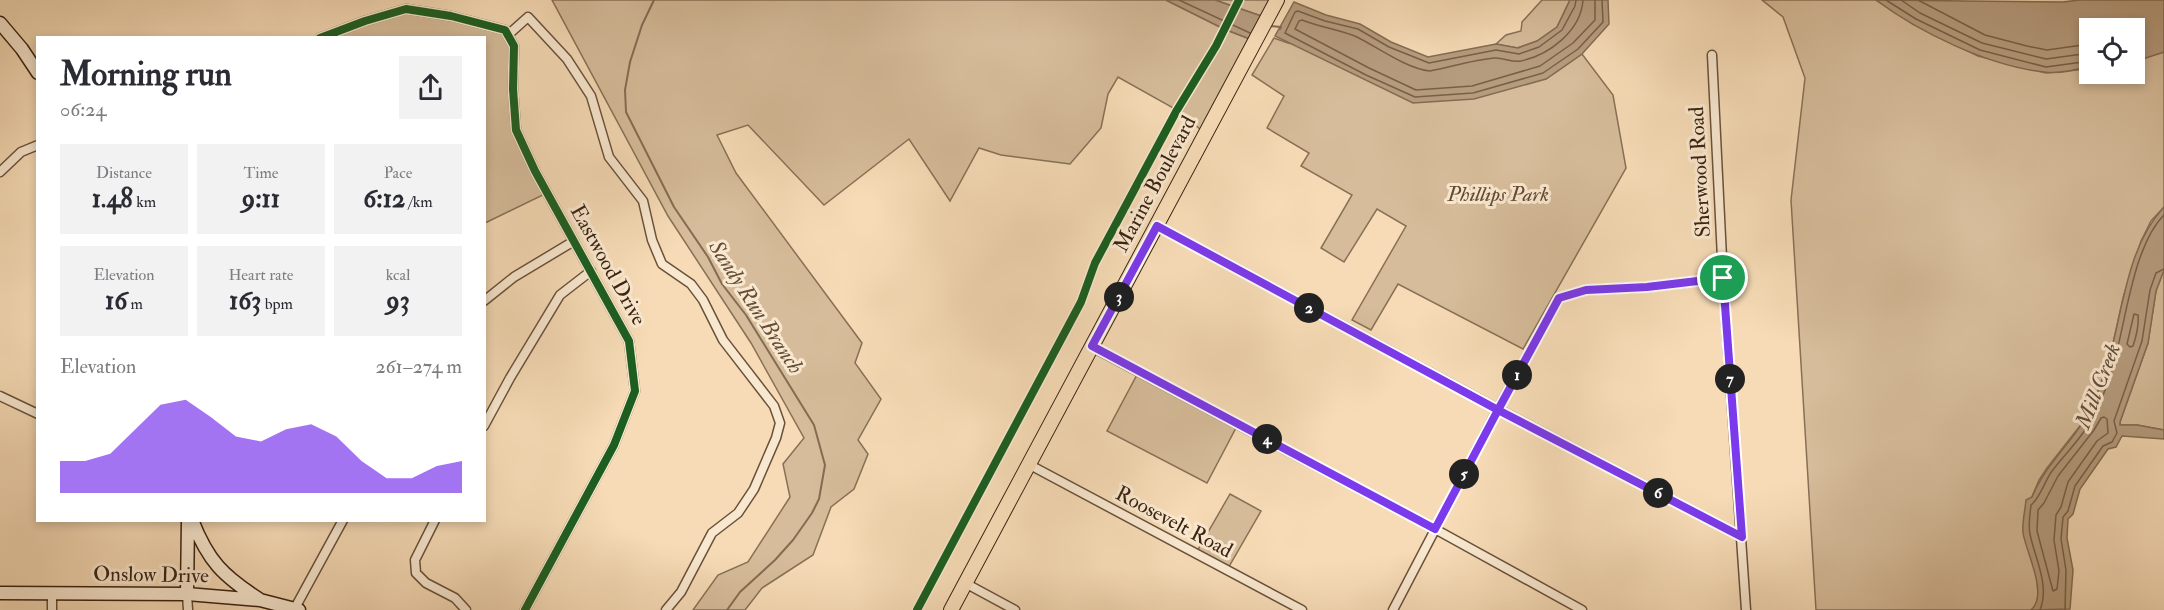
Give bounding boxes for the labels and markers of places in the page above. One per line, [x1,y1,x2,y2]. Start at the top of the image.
pin [1697,252,1748,303]
pin: 3 [1104,282,1134,312]
pin: 2 [1294,293,1324,323]
pin: 1 [1502,360,1532,390]
pin: 7 [1715,364,1745,394]
pin: 4 [1252,424,1282,454]
pin: 5 [1449,459,1479,489]
pin: 6 [1643,478,1673,508]

